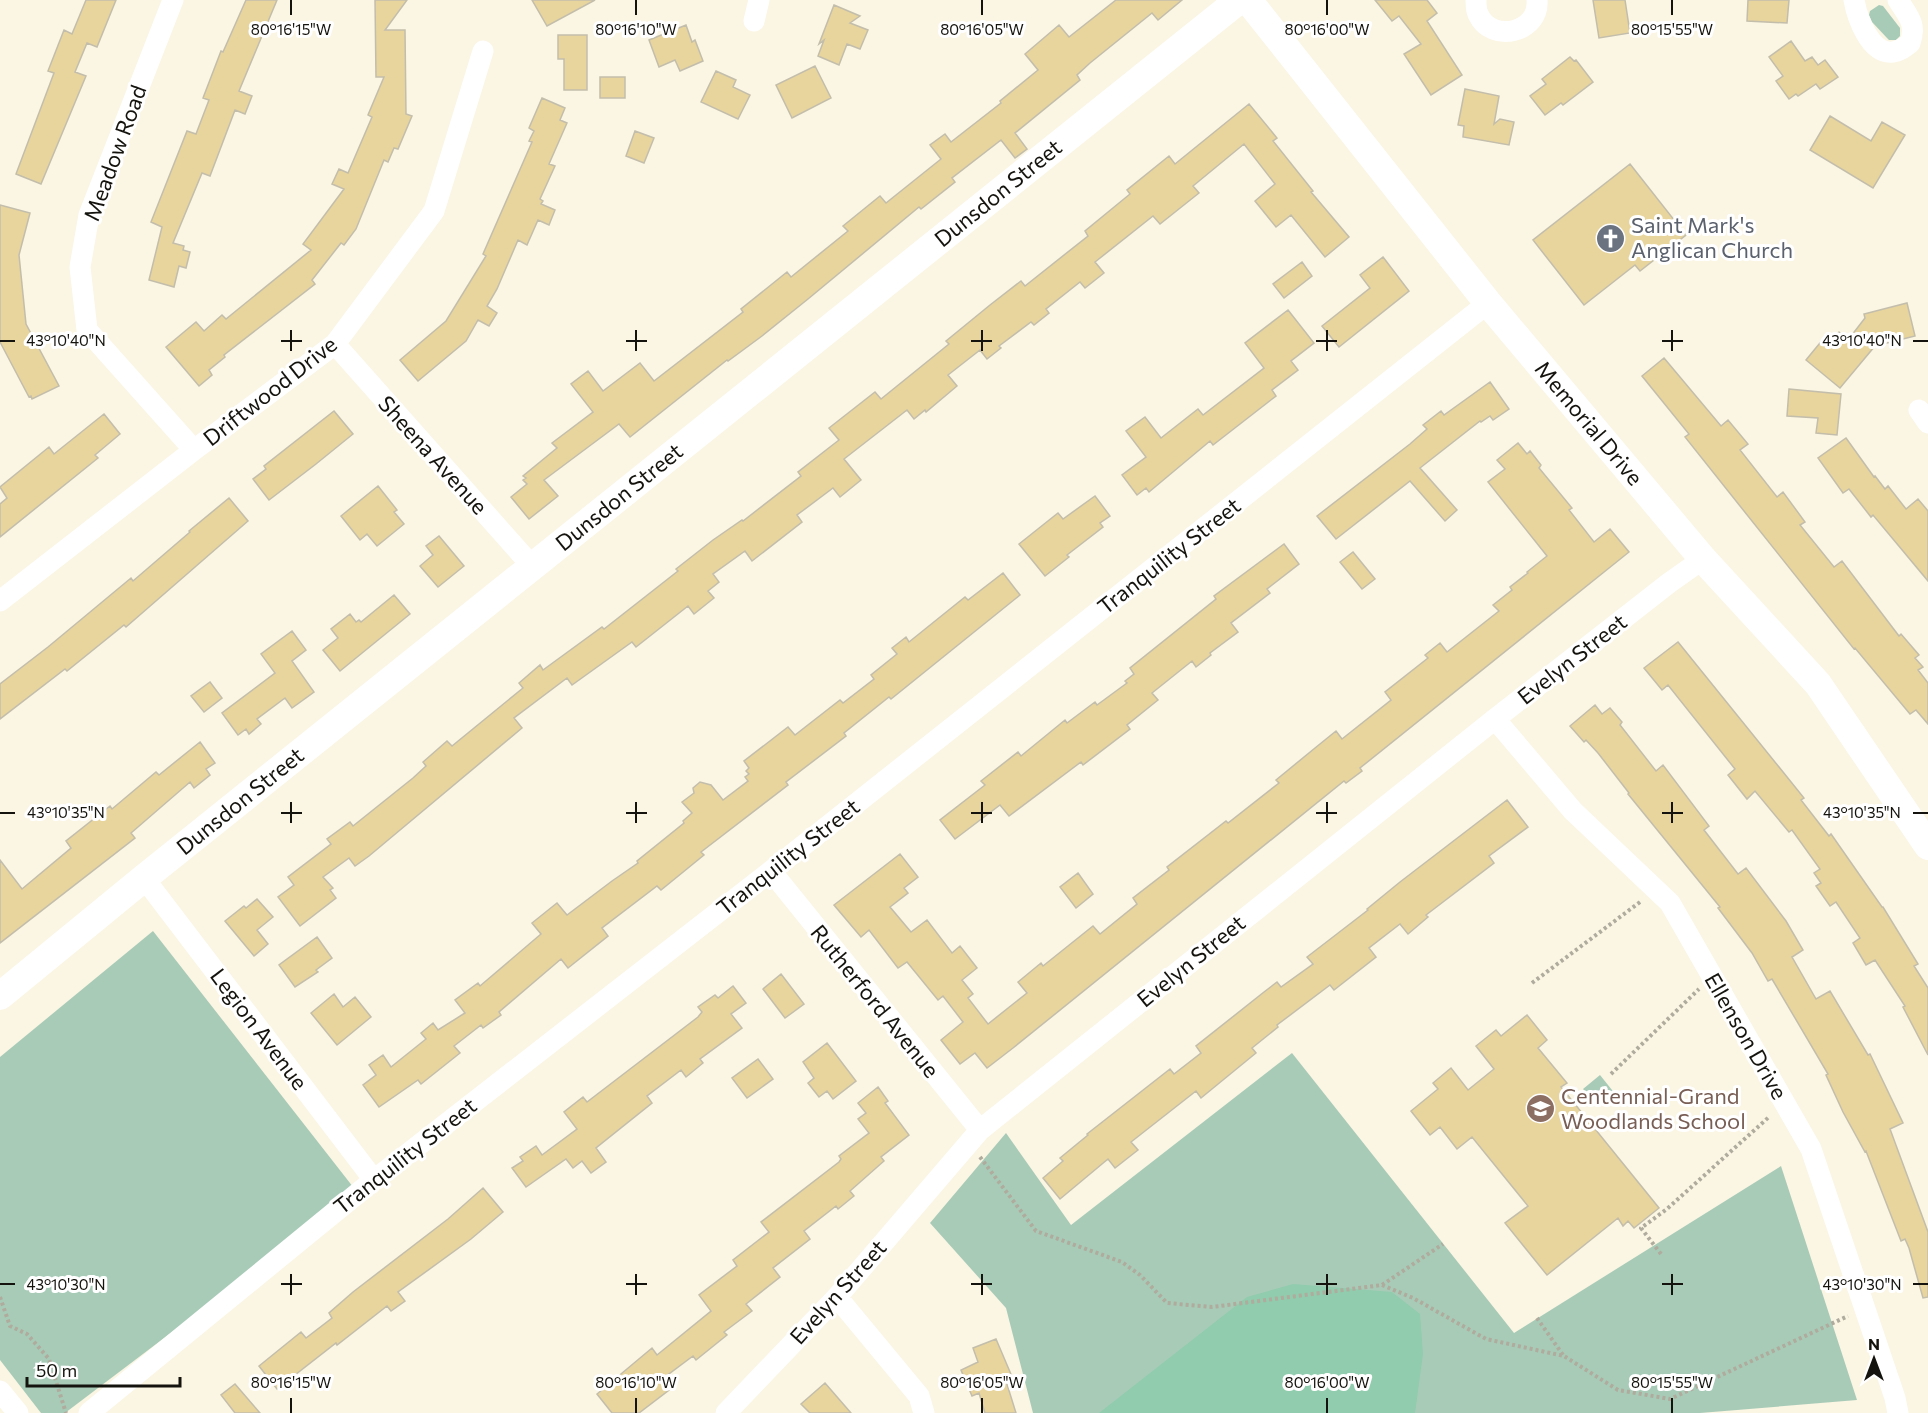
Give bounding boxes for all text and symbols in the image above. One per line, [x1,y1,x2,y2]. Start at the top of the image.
text: 80°16'15"W [251,20,331,38]
text: 80°16'10"W [595,20,677,38]
text: 80°16'05"W [940,20,1024,38]
text: 80°16'00"W [1285,20,1369,38]
text: 80°15'55"W [1631,20,1713,38]
street label: Meadow Road [77,81,152,225]
street label: Dunsdon Street [929,133,1067,252]
place label: Saint Mark's Anglican Church [1631,211,1793,263]
church icon: Saint Mark's Anglican Church [1594,222,1626,254]
street label: Driftwood Drive [198,330,342,451]
text: 43°10'40"N [26,331,106,349]
text: 43°10'40"N [1822,331,1902,349]
street label: Memorial Drive [1530,355,1649,490]
street label: Sheena Avenue [373,390,494,520]
street label: Dunsdon Street [550,437,688,556]
street label: Tranquility Street [1092,491,1245,620]
street label: Evelyn Street [1512,608,1632,710]
street label: Dunsdon Street [171,741,309,860]
street label: Tranquility Street [711,792,864,921]
text: 43°10'35"N [27,803,105,821]
text: 43°10'35"N [1823,803,1901,821]
street label: Evelyn Street [1131,909,1250,1012]
street label: Rutherford Avenue [805,919,945,1083]
street label: Legion Avenue [205,963,314,1095]
street label: Ellenson Drive [1699,968,1794,1104]
place label: Centennial-Grand Woodlands School [1561,1082,1746,1134]
street label: Tranquility Street [328,1091,481,1220]
school or university icon: Centennial-Grand Woodlands School [1524,1093,1556,1125]
street label: Evelyn Street [784,1234,892,1349]
text: 43°10'30"N [26,1275,106,1293]
text: 43°10'30"N [1822,1275,1902,1293]
north arrow [1844,1329,1904,1389]
text: N [1868,1334,1880,1353]
scale bar [27,1350,180,1388]
text: 50 m [36,1359,77,1381]
text: 80°16'15"W [251,1373,331,1391]
text: 80°16'10"W [595,1373,677,1391]
text: 80°16'05"W [940,1373,1024,1391]
text: 80°16'00"W [1285,1373,1369,1391]
text: 80°15'55"W [1631,1373,1713,1391]

